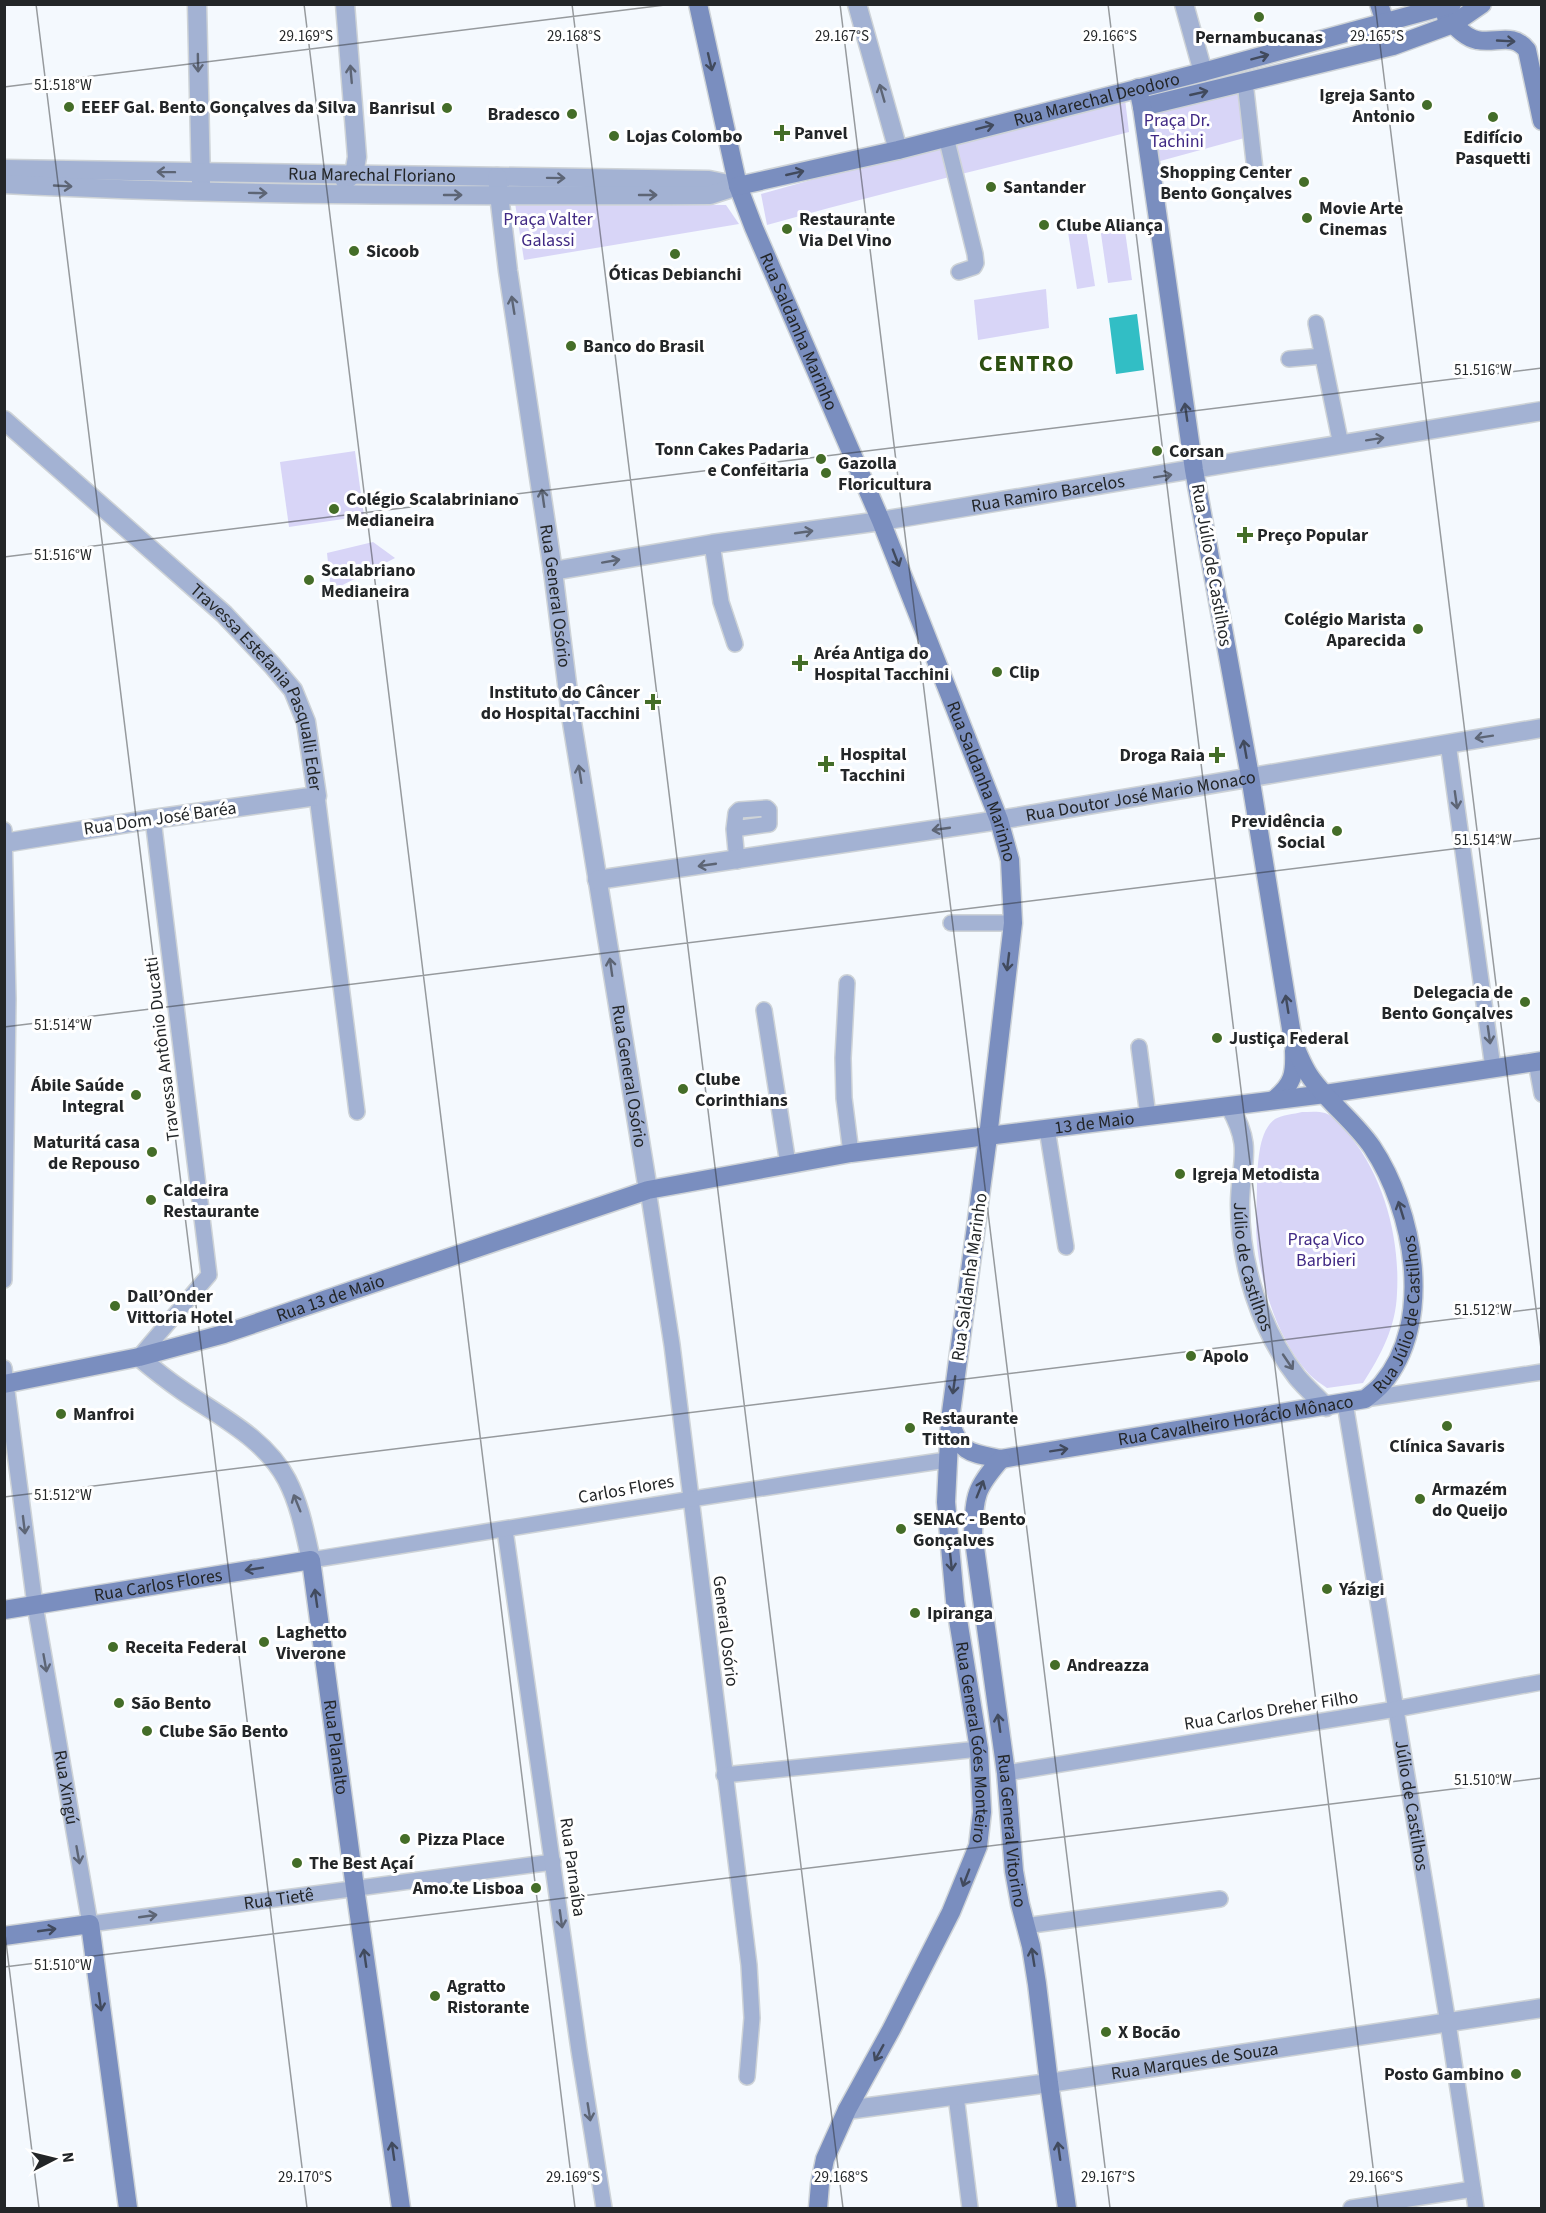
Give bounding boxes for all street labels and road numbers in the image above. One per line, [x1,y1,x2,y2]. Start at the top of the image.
street label: Rua Marechal Deodoro [1011,66,1182,133]
street label: Rua Marechal Floriano [288,161,456,189]
street label: Rua Saldanha Marinho [753,249,844,414]
street label: Rua Ramiro Barcelos [969,469,1127,519]
street label: Rua Júlio de Castilhos [1185,482,1238,648]
street label: Rua General Osório [533,523,577,669]
street label: Travessa Estefania Pasqualli Eder [184,578,328,793]
street label: Rua Saldanha Marinho [940,698,1022,865]
street label: Rua Doutor José Mario Monaco [1024,765,1258,828]
street label: Rua Dom José Baréa [82,795,238,842]
street label: Travessa Antônio Ducatti [139,955,186,1143]
street label: Rua General Osório [605,1003,653,1150]
street label: 13 de Maio [1053,1106,1136,1141]
street label: Rua Saldanha Marinho [945,1191,994,1363]
street label: Júlio de Castilhos [1227,1202,1279,1335]
street label: Rua Júlio de Castilhos [1367,1233,1427,1400]
street label: Rua 13 de Maio [273,1268,388,1328]
street label: Rua Cavalheiro Horácio Mônaco [1116,1389,1355,1453]
street label: Carlos Flores [576,1469,676,1510]
street label: Rua Carlos Flores [92,1563,224,1608]
street label: General Osório [706,1574,745,1688]
street label: Rua General Góes Monteiro [949,1640,994,1845]
street label: Rua Carlos Dreher Filho [1182,1684,1360,1737]
street label: Rua Planalto [317,1698,354,1796]
street label: Júlio de Castilhos [1388,1738,1435,1873]
street label: Rua Xingú [47,1748,85,1827]
street label: Rua General Vitorino [991,1752,1032,1910]
street label: Rua Parnaíba [553,1816,592,1918]
street label: Rua Tietê [242,1882,315,1916]
street label: Rua Marques de Souza [1109,2036,1280,2086]

